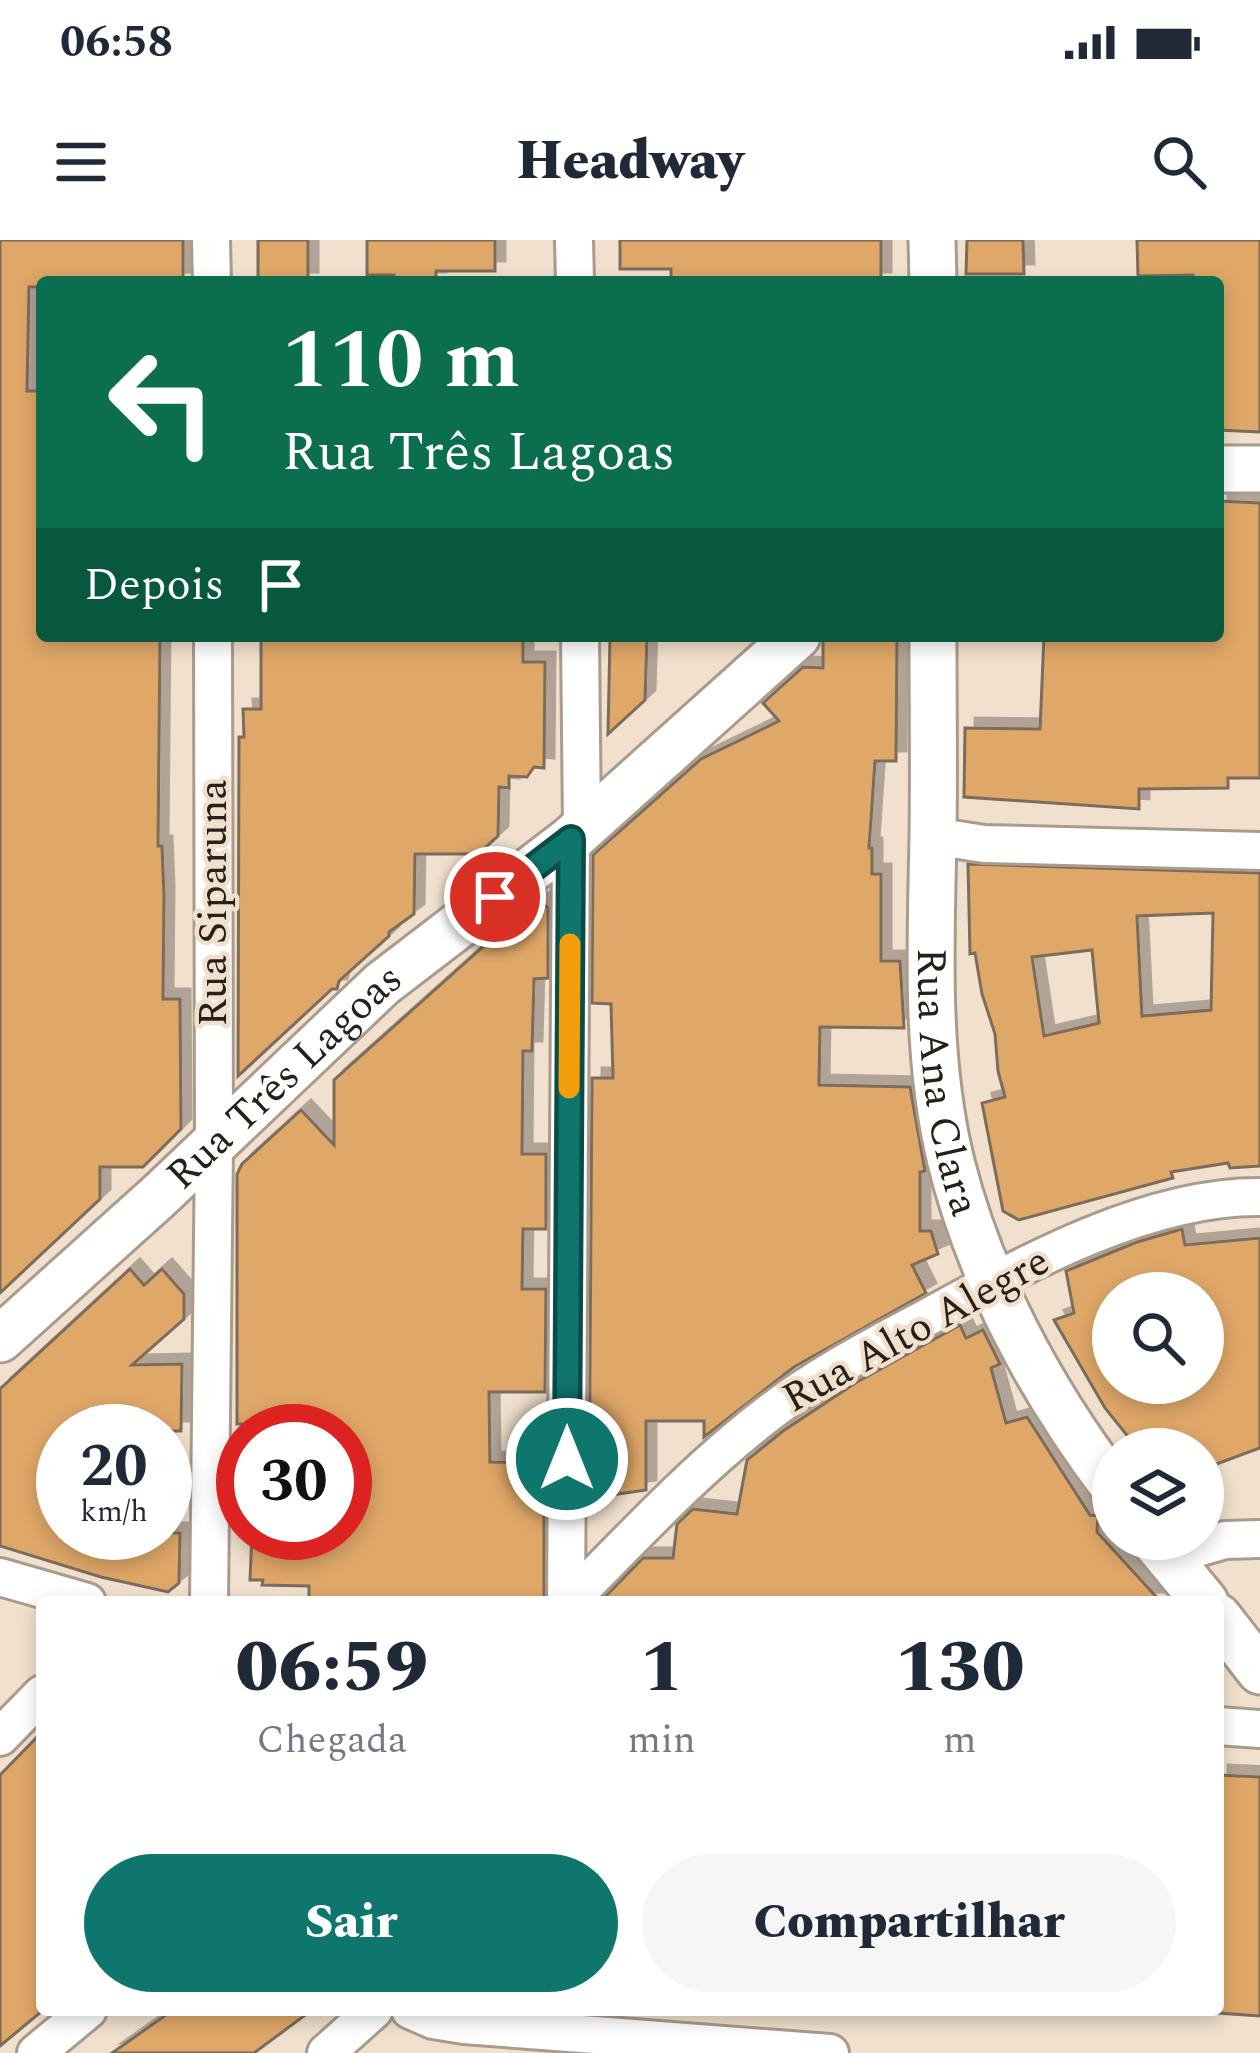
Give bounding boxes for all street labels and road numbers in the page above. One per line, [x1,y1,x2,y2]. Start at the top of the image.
street label: Rua Siparuna [182,779,245,1027]
street label: Rua Três Lagoas [152,948,416,1205]
street label: Rua Ana Clara [899,948,996,1224]
street label: Rua Alto Alegre [771,1230,1061,1430]

